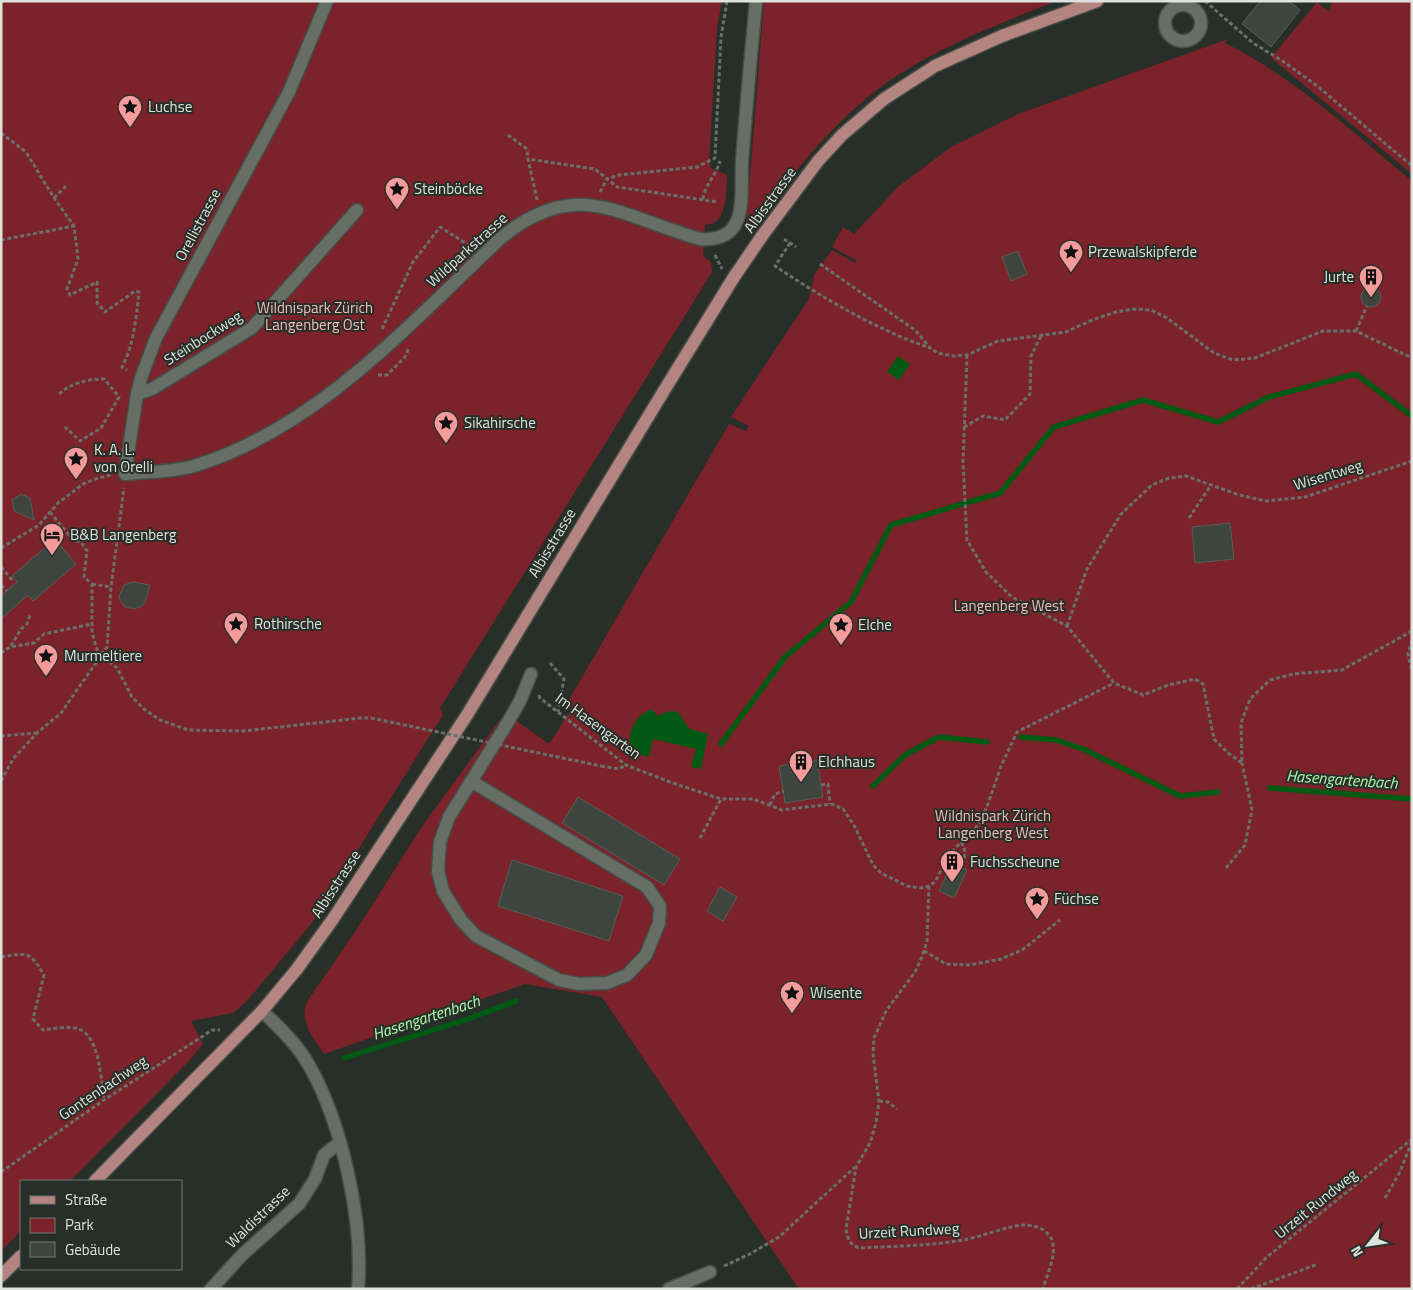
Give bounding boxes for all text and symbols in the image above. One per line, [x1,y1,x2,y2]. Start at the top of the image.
place icon: Luchse [117,94,143,128]
place label: Luchse [148,95,192,118]
street label: Albisstrasse [738,162,802,238]
place icon: Steinböcke [384,176,410,210]
place label: Steinböcke [414,177,483,200]
street label: Orellistrasse [169,184,226,265]
street label: Wildparkstrasse [421,207,512,292]
place icon: Przewalskipferde [1058,239,1084,273]
place label: Przewalskipferde [1088,240,1197,263]
building icon: Jurte [1358,264,1384,298]
place label: Jurte [1324,265,1354,288]
park label: Wildnispark Zürich Langenberg Ost [257,296,373,336]
street label: Steinbockweg [159,304,247,371]
place icon: Sikahirsche [433,410,459,444]
place label: Sikahirsche [464,411,536,434]
place label: K. A. L. von Orelli [94,438,153,478]
place icon: K. A. L. von Orelli [63,446,89,480]
street label: Wisentweg [1291,453,1365,496]
street label: Albisstrasse [522,504,581,582]
hotel icon: B&B Langenberg [39,522,65,556]
place label: B&B Langenberg [70,523,177,546]
park label: Langenberg West [954,594,1065,617]
place icon: Rothirsche [223,611,249,645]
place label: Rothirsche [254,612,322,635]
place icon: Elche [828,612,854,646]
place label: Elche [858,613,892,636]
place icon: Murmeltiere [33,643,59,677]
place label: Murmeltiere [64,644,142,667]
street label: Im Hasengarten [551,687,646,765]
building icon: Elchhaus [788,749,814,783]
place label: Elchhaus [818,750,875,773]
water label: Hasengartenbach [1286,763,1399,795]
park label: Wildnispark Zürich Langenberg West [935,804,1051,844]
street label: Albisstrasse [305,845,366,922]
building icon: Fuchsscheune [939,849,965,883]
place label: Fuchsscheune [970,850,1060,873]
place icon: Füchse [1024,886,1050,920]
place label: Füchse [1054,887,1099,910]
place icon: Wisente [779,980,805,1014]
place label: Wisente [810,981,862,1004]
water label: Hasengartenbach [369,988,484,1046]
street label: Gontenbachweg [54,1049,152,1126]
street label: Urzeit Rundweg [1269,1163,1362,1244]
legend [20,1180,182,1270]
street label: Waldistrasse [220,1180,295,1253]
text: Straße [65,1188,107,1211]
text: Park [65,1213,94,1236]
street label: Urzeit Rundweg [858,1216,960,1245]
north arrow [1343,1220,1393,1270]
text: Gebäude [65,1238,121,1261]
text: N [1345,1242,1368,1261]

